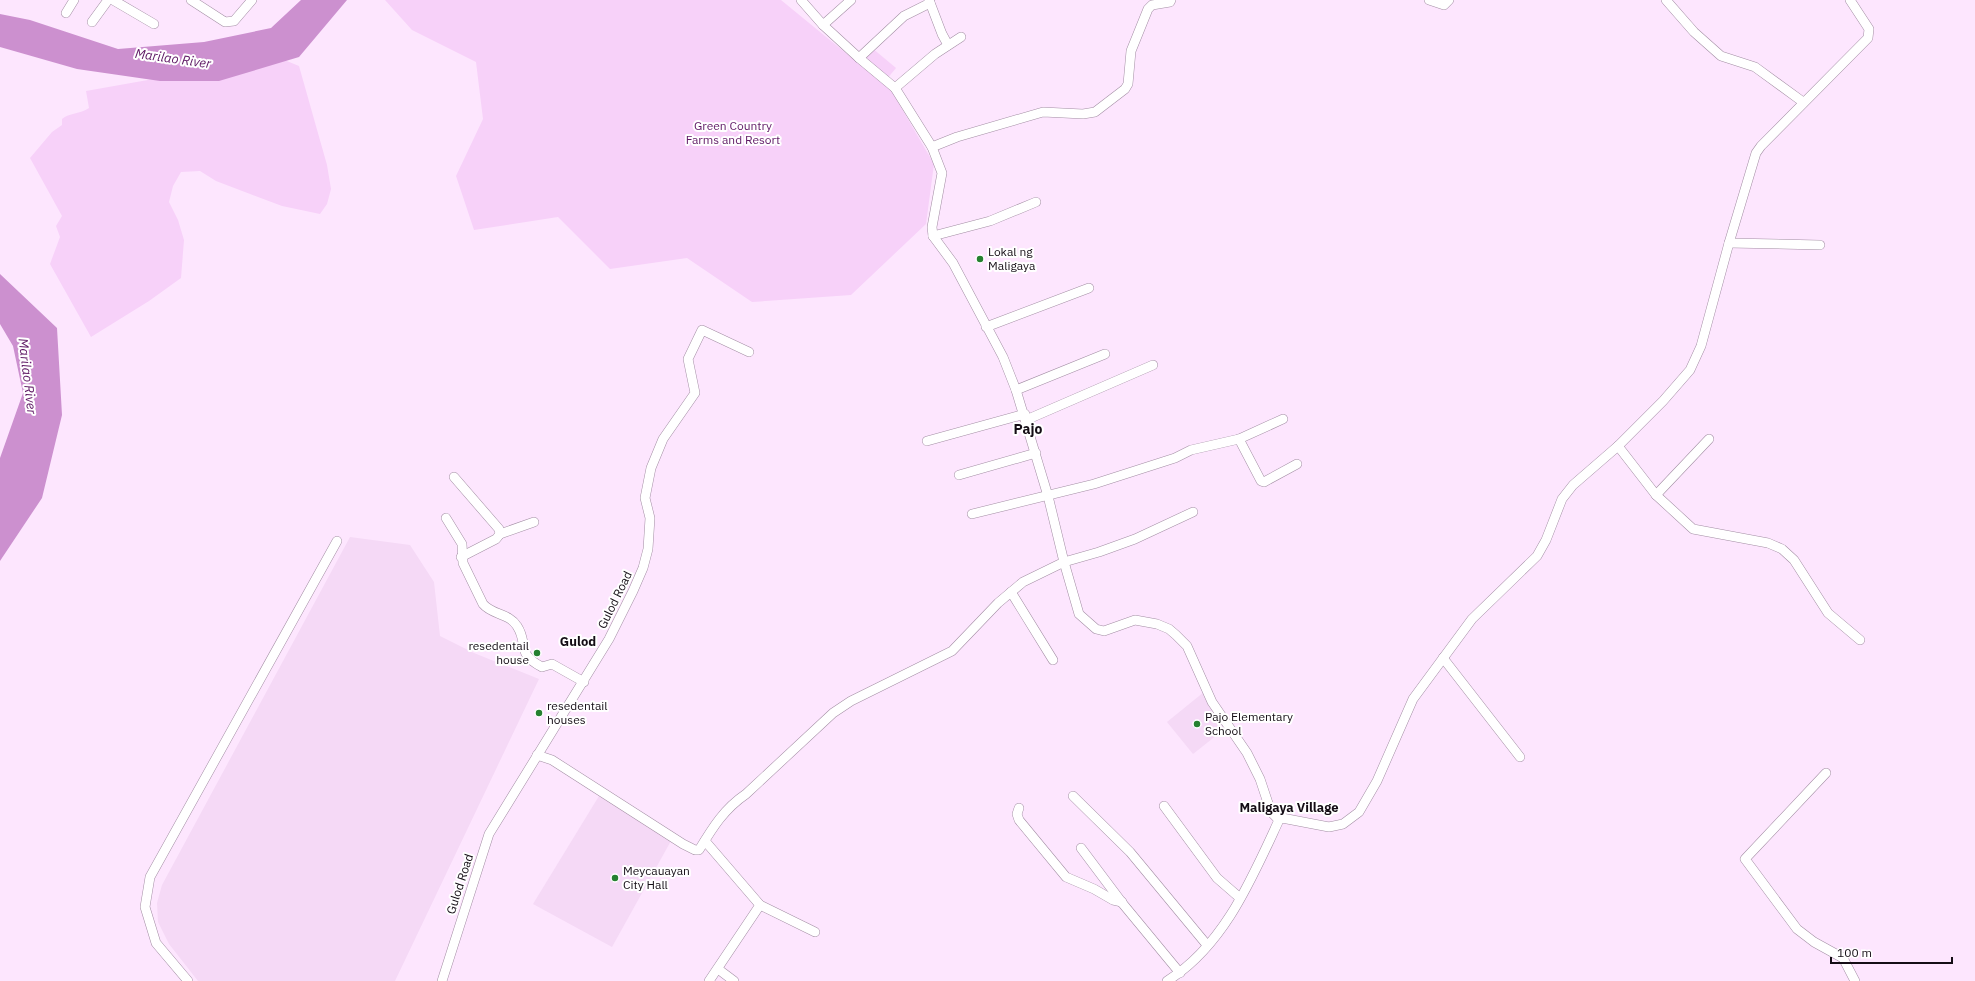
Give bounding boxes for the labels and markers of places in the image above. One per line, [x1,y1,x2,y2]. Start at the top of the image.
place label: Lokal ng Maligaya [988,244,1036,273]
marker: Lokal ng Maligaya [975,254,985,264]
place label: resedentail house [468,638,529,667]
marker: resedentail house [532,648,542,658]
place label: resedentail houses [547,698,608,727]
marker: resedentail houses [534,708,544,718]
place label: Pajo Elementary School [1205,709,1293,738]
marker: Pajo Elementary School [1192,719,1202,729]
place label: Meycauayan City Hall [623,863,690,892]
marker: Meycauayan City Hall [610,873,620,883]

